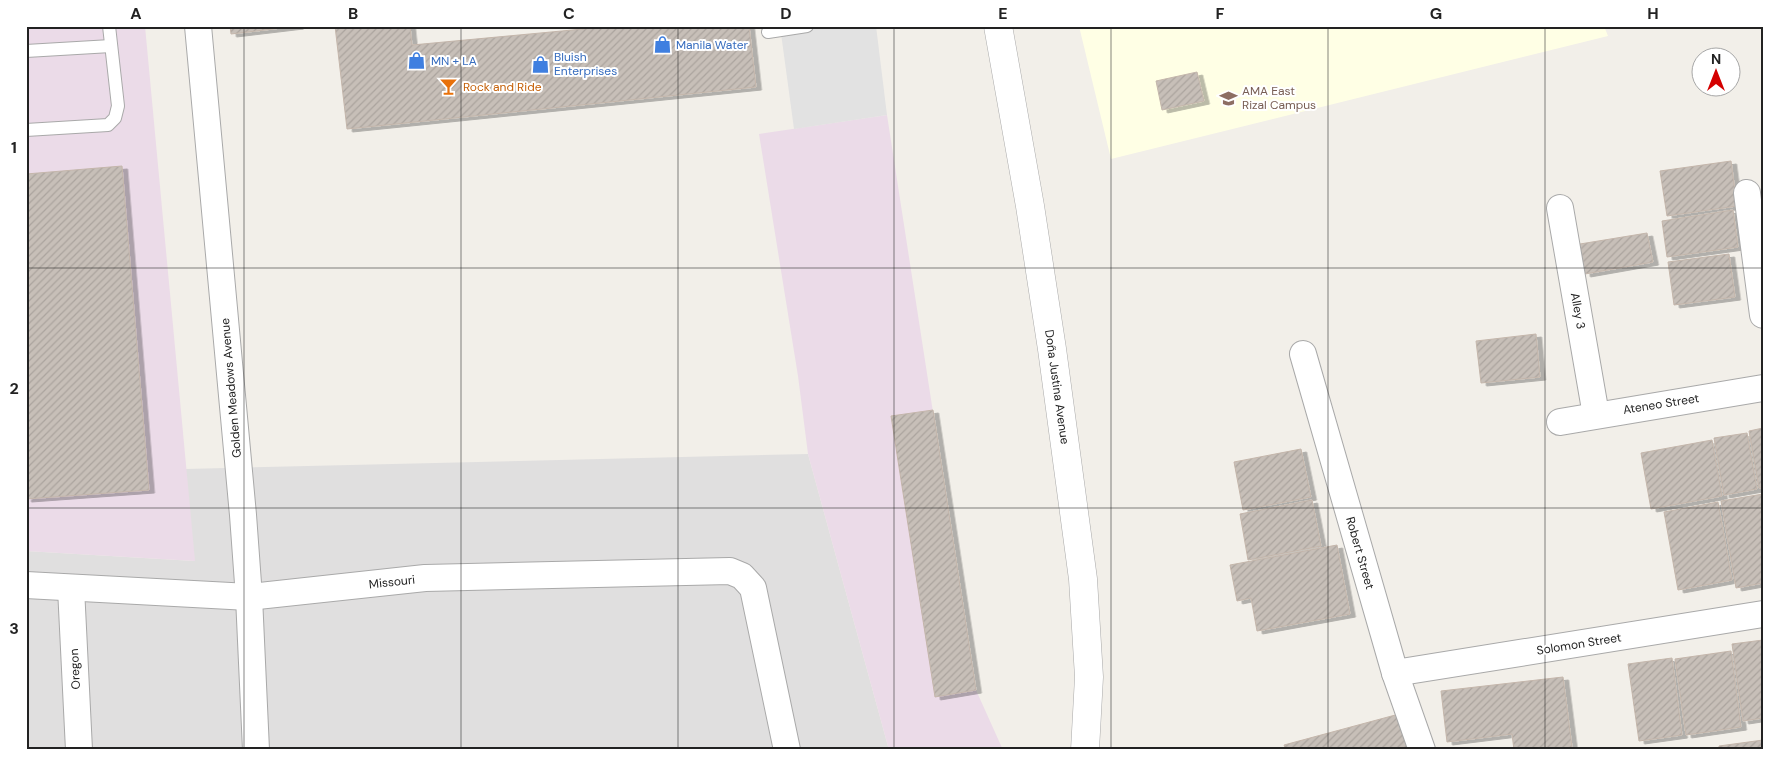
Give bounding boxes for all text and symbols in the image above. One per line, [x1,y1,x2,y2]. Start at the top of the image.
text: A [130,3,142,24]
text: B [348,3,358,24]
text: C [563,3,575,24]
text: D [780,3,792,24]
text: E [998,3,1008,24]
text: F [1216,3,1225,24]
text: G [1430,3,1442,24]
text: H [1647,3,1659,24]
shop icon: Manila Water [652,35,672,55]
place label: Manila Water [676,37,749,53]
north arrow [1692,48,1742,98]
place label: Bluish Enterprises [554,49,617,79]
text: N [1711,50,1721,68]
shop icon: MN + LA [407,51,427,71]
place label: MN + LA [431,53,477,69]
shop icon: Bluish Enterprises [530,54,550,74]
bar icon: Rock and Ride [439,77,459,97]
place label: Rock and Ride [463,79,542,95]
place label: AMA East Rizal Campus [1242,83,1316,113]
school or university icon: AMA East Rizal Campus [1218,88,1238,108]
text: 1 [11,137,17,158]
street label: Alley 3 [1567,291,1589,331]
street label: Golden Meadows Avenue [217,317,245,459]
street label: Doña Justina Avenue [1041,329,1073,446]
text: 2 [9,378,19,399]
street label: Ateneo Street [1622,390,1700,418]
street label: Robert Street [1342,515,1378,591]
street label: Missouri [368,572,416,592]
text: 3 [9,618,19,639]
street label: Solomon Street [1535,629,1623,659]
street label: Oregon [66,648,84,690]

